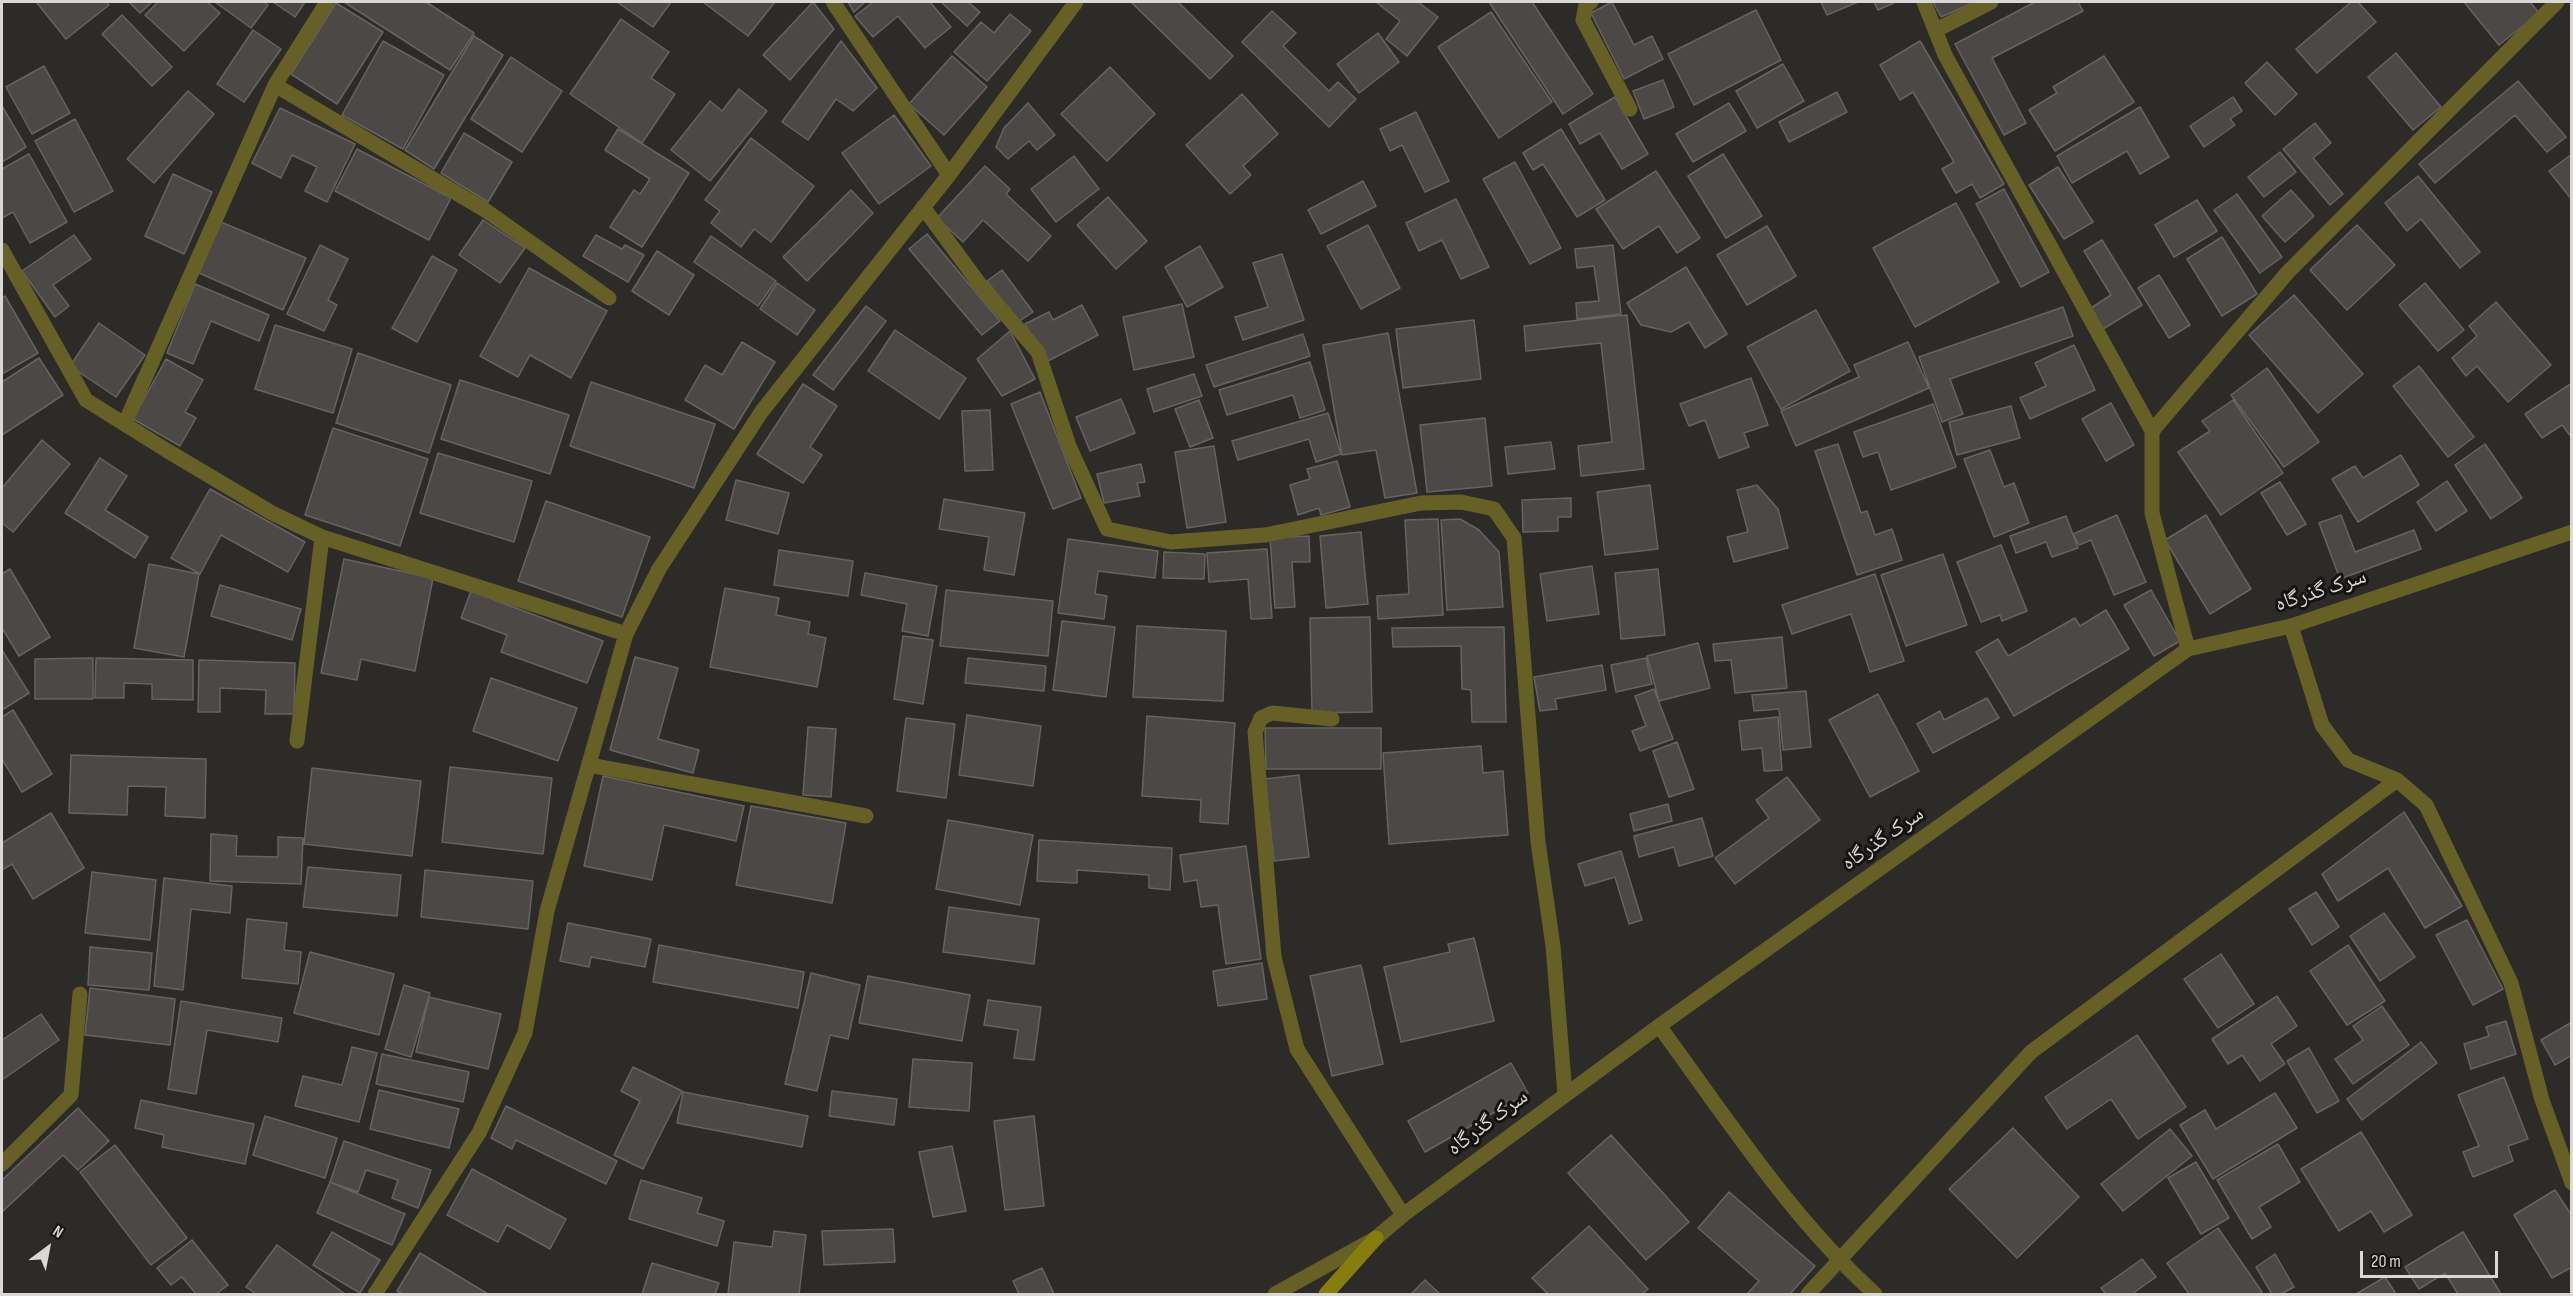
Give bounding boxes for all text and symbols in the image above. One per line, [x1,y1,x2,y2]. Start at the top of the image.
street label: سرک گذرگاه [2272,564,2370,618]
street label: سرک گذرگاه [1837,801,1929,877]
street label: سرک گذرگاه [1442,1084,1534,1162]
north arrow [18,1218,78,1278]
text: N [49,1222,66,1243]
scale bar [2363,1239,2501,1277]
text: 20 m [2371,1251,2401,1272]

